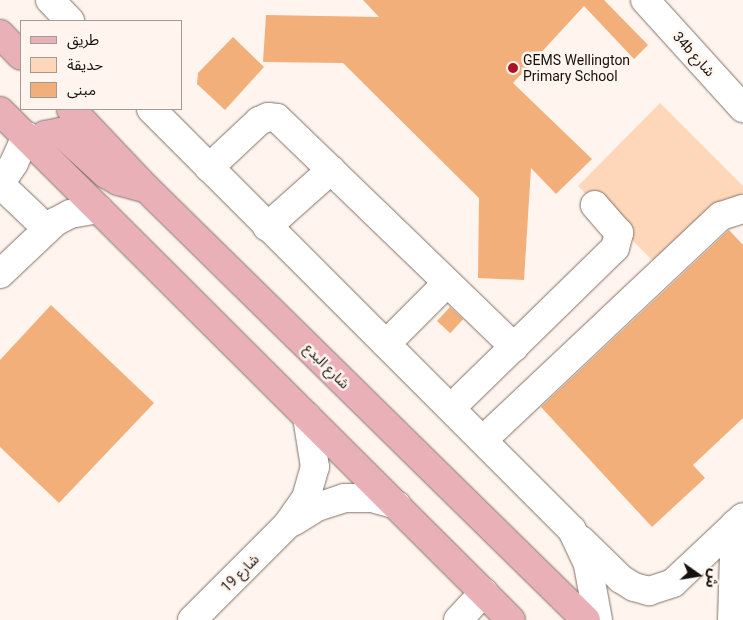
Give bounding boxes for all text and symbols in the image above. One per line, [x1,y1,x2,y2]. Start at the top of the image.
legend [20,20,182,110]
street label: 34b شارع [670,28,718,80]
text: طريق [67,31,99,49]
place label: GEMS Wellington Primary School [523,52,630,84]
text: حديقة [67,56,103,74]
marker: GEMS Wellington Primary School [507,62,519,74]
text: مبنى [67,81,96,99]
street label: شارع البدع [301,340,353,392]
north arrow [673,550,723,600]
street label: شارع 19 [218,551,262,595]
text: ش [703,567,723,590]

